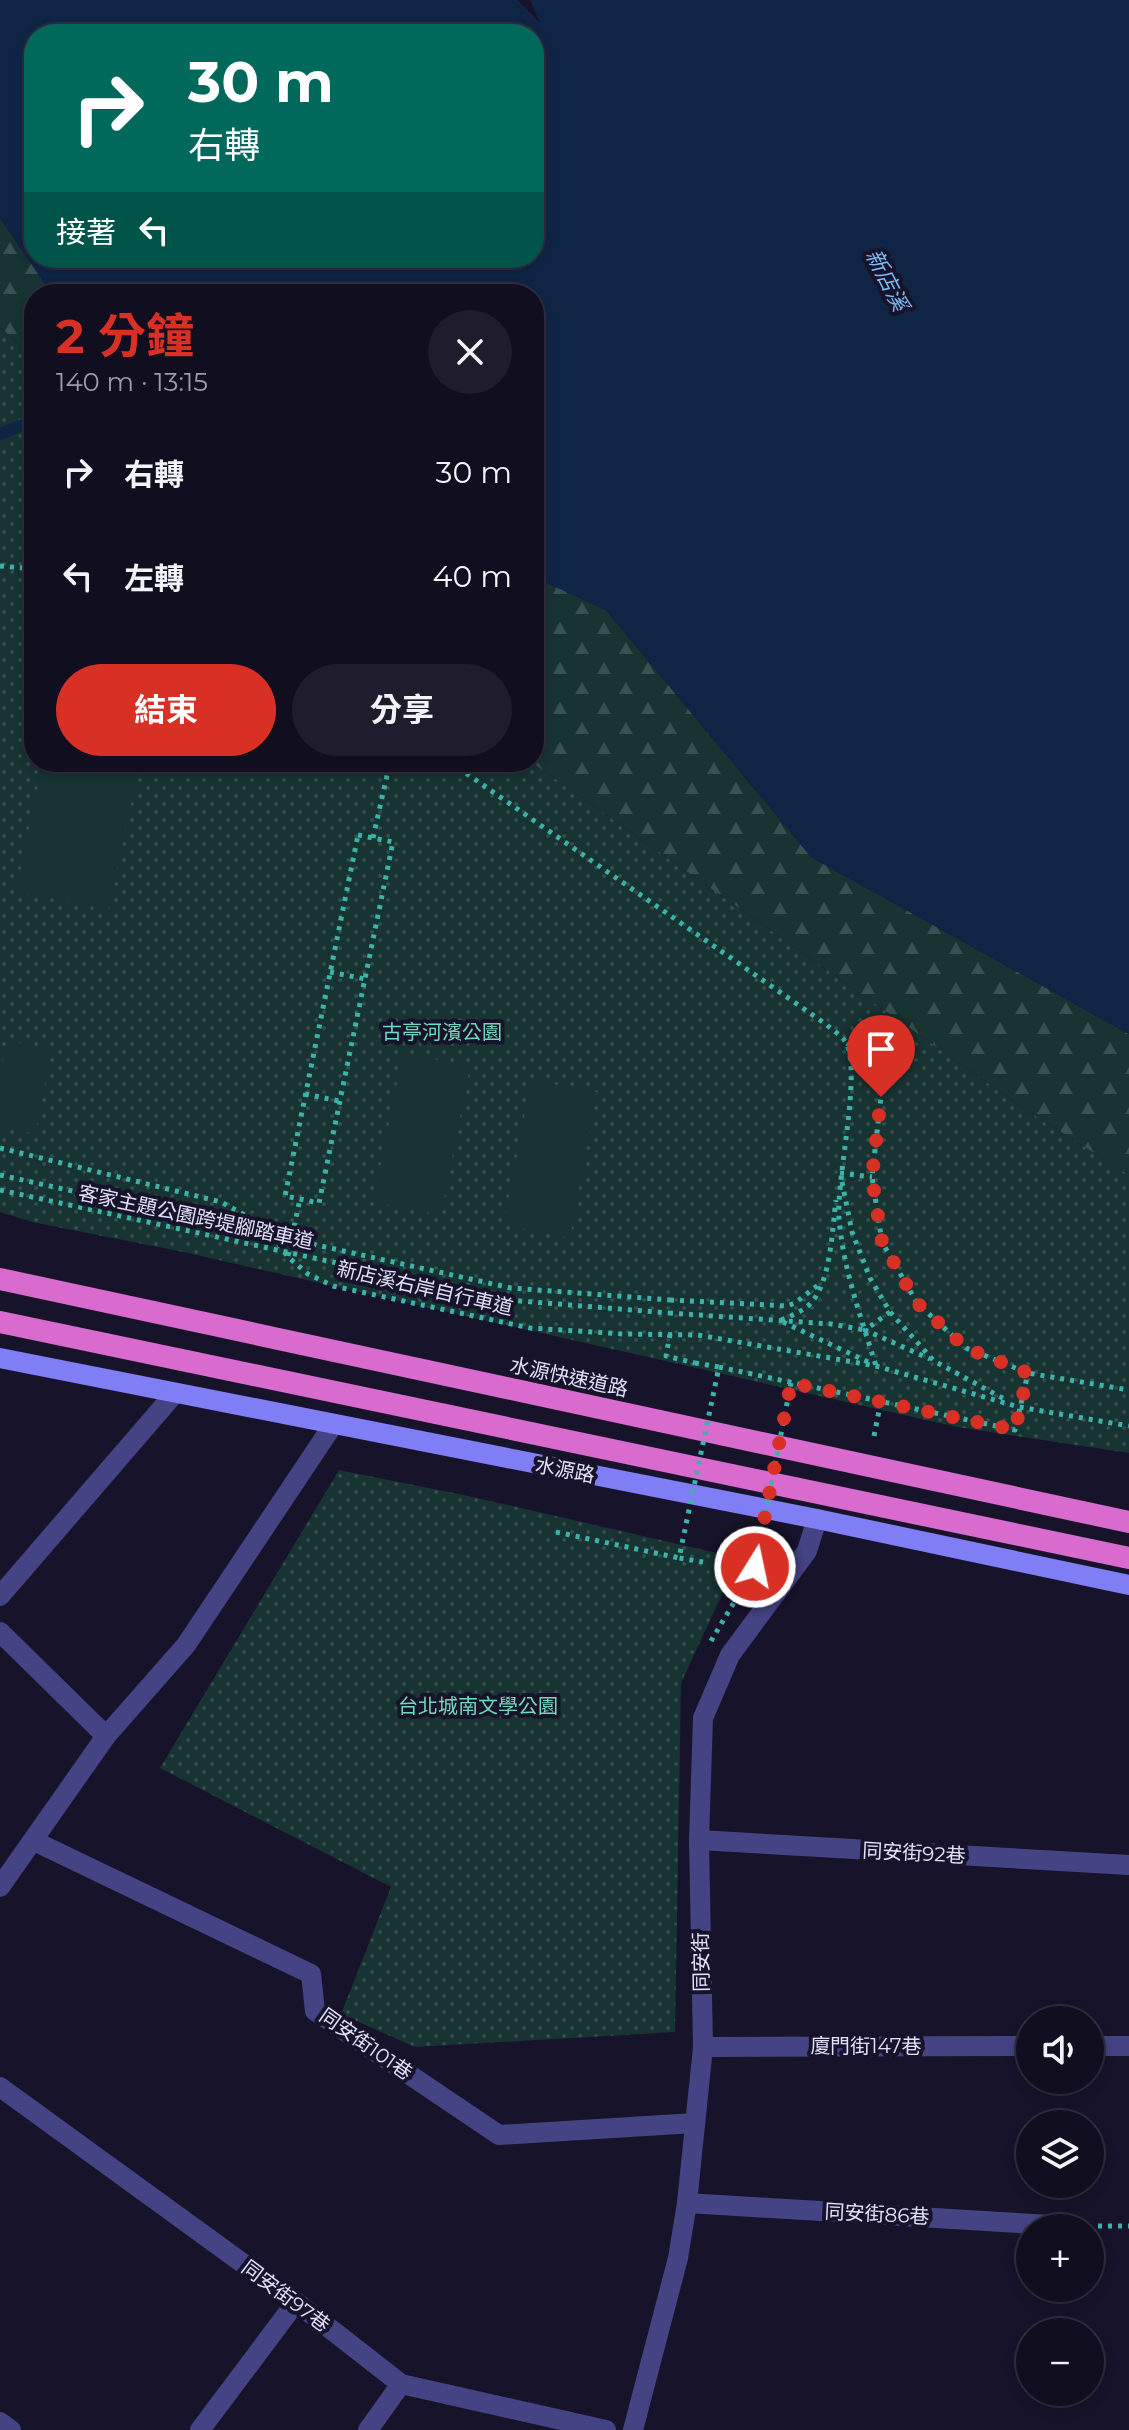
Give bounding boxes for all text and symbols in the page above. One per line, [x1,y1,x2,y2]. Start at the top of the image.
text: 30 m [188,48,334,116]
icon: right [56,56,160,160]
text: 右轉 [188,123,260,167]
icon: left [132,208,176,252]
text: 接著 [56,214,116,251]
water label: 新店溪 [860,244,915,318]
text: 2 分鐘 [56,307,194,365]
button: close [428,310,512,394]
text: 140 m · 13:15 [56,366,208,398]
icon: right [56,450,100,494]
text: 30 m [436,454,512,491]
text: 右轉 [124,456,184,493]
icon: left [56,554,100,598]
text: 40 m [433,558,512,595]
text: 左轉 [124,560,184,597]
button: 結束 [56,664,276,756]
button: 分享 [292,664,512,756]
pin [847,1015,915,1097]
park label: 古亭河濱公園 [382,1020,502,1044]
icon: arrive [859,1027,903,1071]
street label: 客家主題公園跨堤腳踏車道 [76,1180,316,1254]
street label: 新店溪右岸自行車道 [335,1256,515,1320]
street label: 水源快速道路 [508,1353,630,1401]
street label: 水源路 [533,1452,597,1488]
position arrow [713,1525,797,1609]
park label: 台北城南文學公園 [398,1694,558,1718]
street label: 同安街92巷 [862,1838,966,1868]
street label: 同安街 [688,1932,714,1992]
street label: 同安街101巷 [315,2003,417,2085]
map controls [1016,2006,1104,2406]
button: sound [1016,2006,1104,2094]
street label: 廈門街147巷 [810,2034,922,2058]
button: layers [1016,2110,1104,2198]
street label: 同安街86巷 [824,2199,930,2229]
button: + [1016,2214,1104,2302]
street label: 同安街97巷 [237,2255,335,2337]
button: − [1016,2318,1104,2406]

